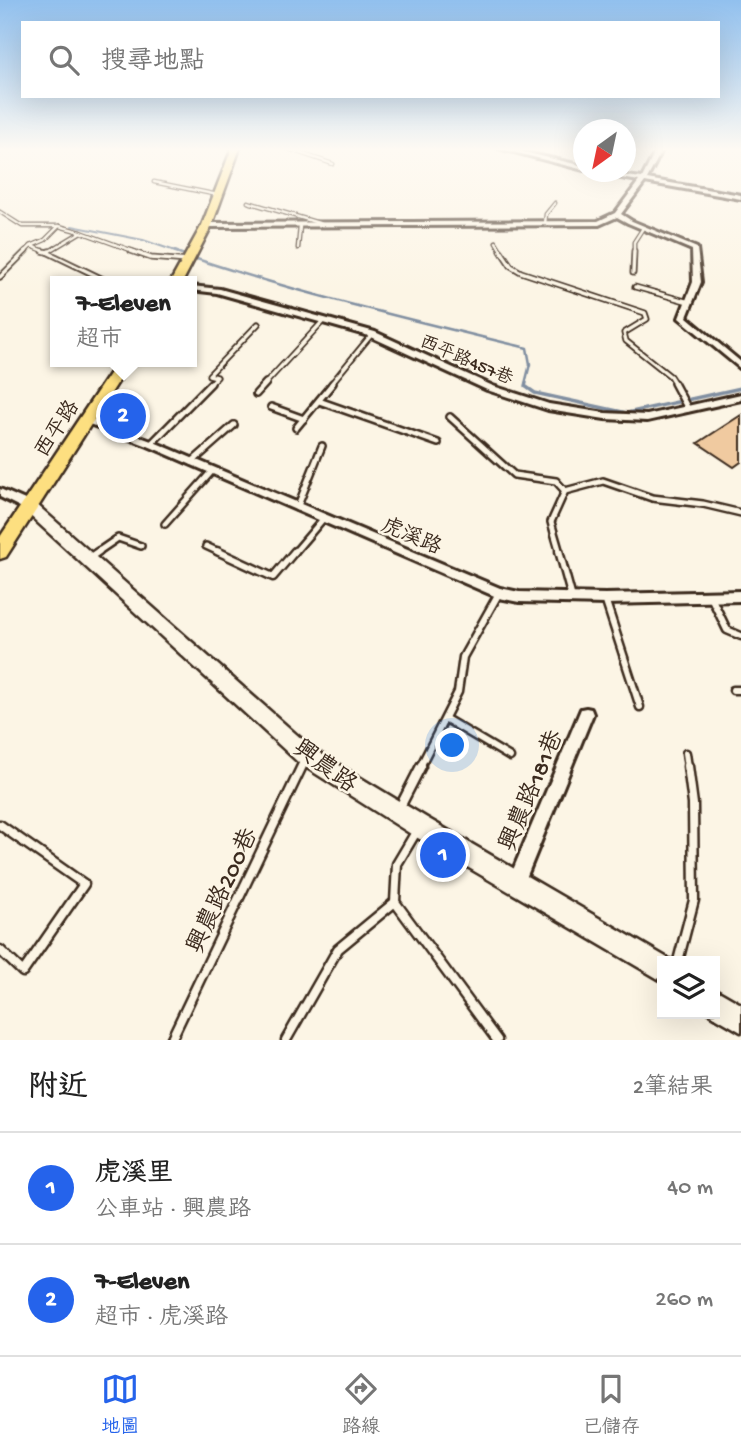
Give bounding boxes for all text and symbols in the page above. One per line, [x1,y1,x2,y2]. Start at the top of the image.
search box [21,21,720,98]
icon: search [45,41,83,79]
text: 搜尋地點 [101,48,205,79]
north arrow [573,119,636,182]
popup [50,276,197,367]
text: 7-Eleven [76,290,171,321]
text: 超市 [76,327,122,354]
street label: 西平路457巷 [416,331,516,390]
pin: 2 [100,390,146,442]
street label: 西平路 [30,396,87,463]
street label: 虎溪路 [377,513,445,562]
street label: 興農路181巷 [493,726,572,856]
your location [435,728,469,762]
street label: 興農路 [286,733,363,801]
street label: 興農路200巷 [181,823,266,959]
pin: 1 [420,829,466,881]
map controls [657,956,720,1019]
button: layers [657,956,720,1019]
text: 附近 [28,1072,88,1107]
text: 2筆結果 [633,1075,713,1102]
text: 虎溪里 [95,1160,173,1191]
text: 1 [46,1175,56,1202]
text: 40 m [667,1175,713,1202]
text: 公車站 · 興農路 [95,1197,251,1224]
text: 7-Eleven [95,1268,189,1299]
text: 2 [45,1287,57,1314]
text: 260 m [655,1287,713,1314]
text: 超市 · 虎溪路 [95,1305,228,1332]
tab: 地圖 [101,1370,139,1440]
tab: 路線 [342,1370,380,1440]
tab: 已儲存 [583,1370,640,1440]

